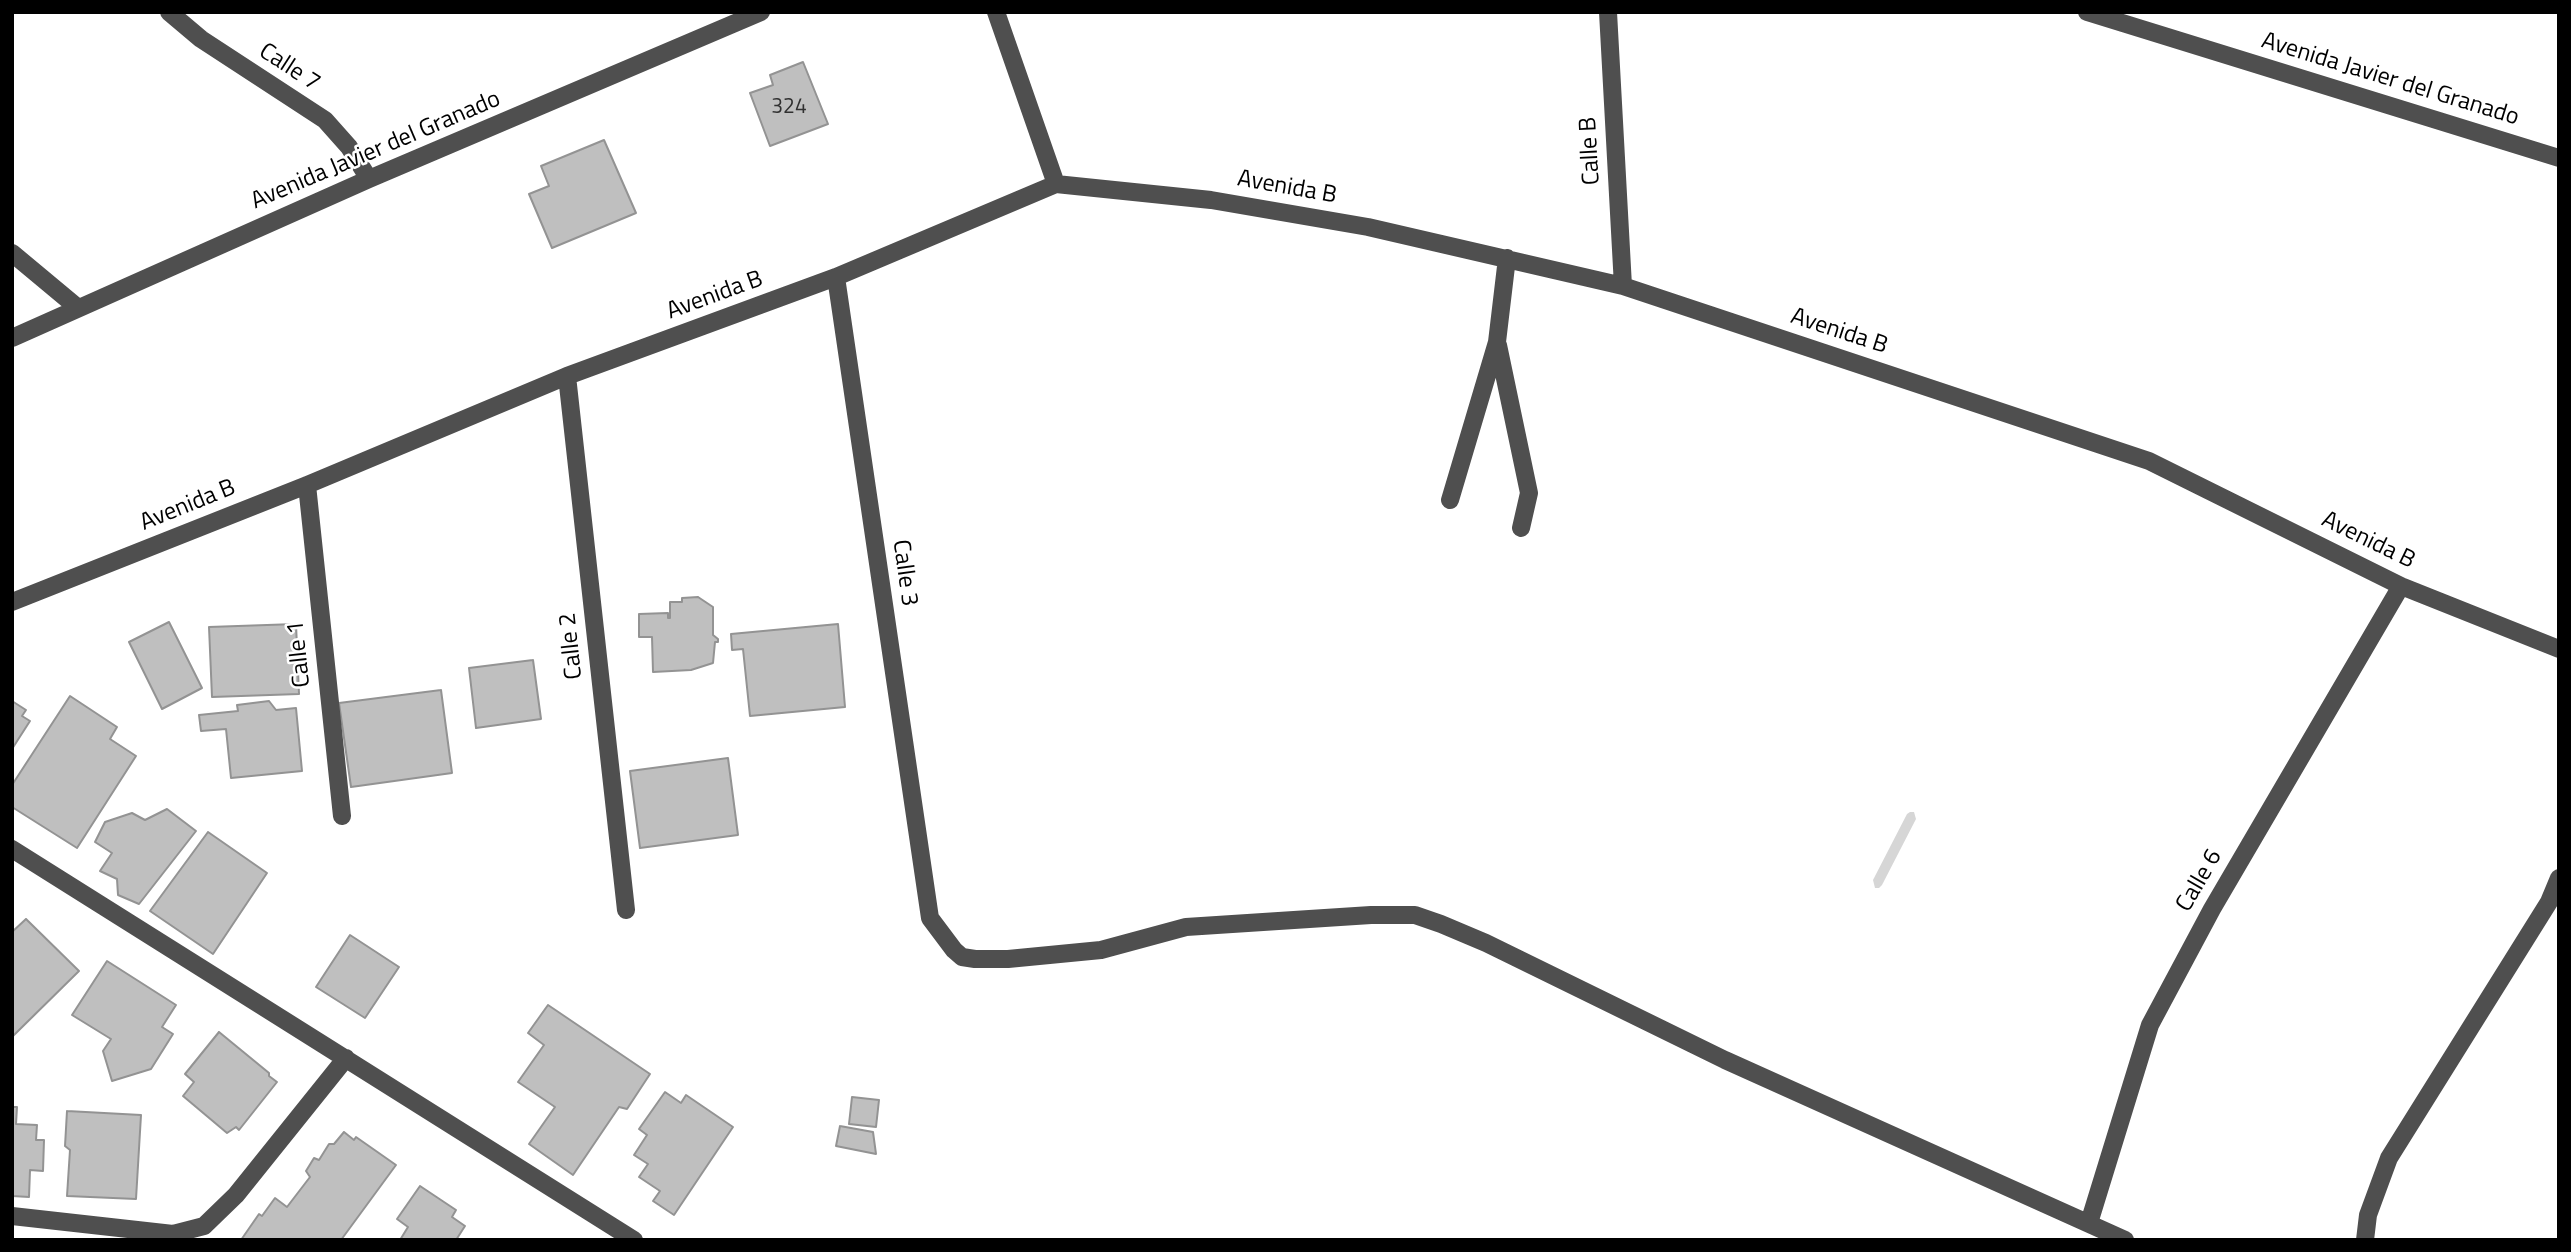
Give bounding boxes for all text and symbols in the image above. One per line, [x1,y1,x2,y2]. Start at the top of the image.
street label: Avenida Javier del Granado [2258,27,2522,133]
street label: Calle 7 [253,38,325,98]
street label: Avenida Javier del Granado [247,85,505,217]
house number: 324 [771,95,807,121]
street label: Calle B [1575,116,1607,186]
street label: Avenida B [1235,165,1339,211]
street label: Avenida B [663,265,767,327]
street label: Avenida B [1787,303,1891,361]
street label: Avenida B [136,474,240,538]
street label: Avenida B [2317,506,2419,576]
street label: Calle 3 [885,538,923,608]
street label: Calle 2 [554,611,590,681]
street label: Calle 1 [282,619,318,689]
street label: Calle 6 [2171,845,2229,917]

